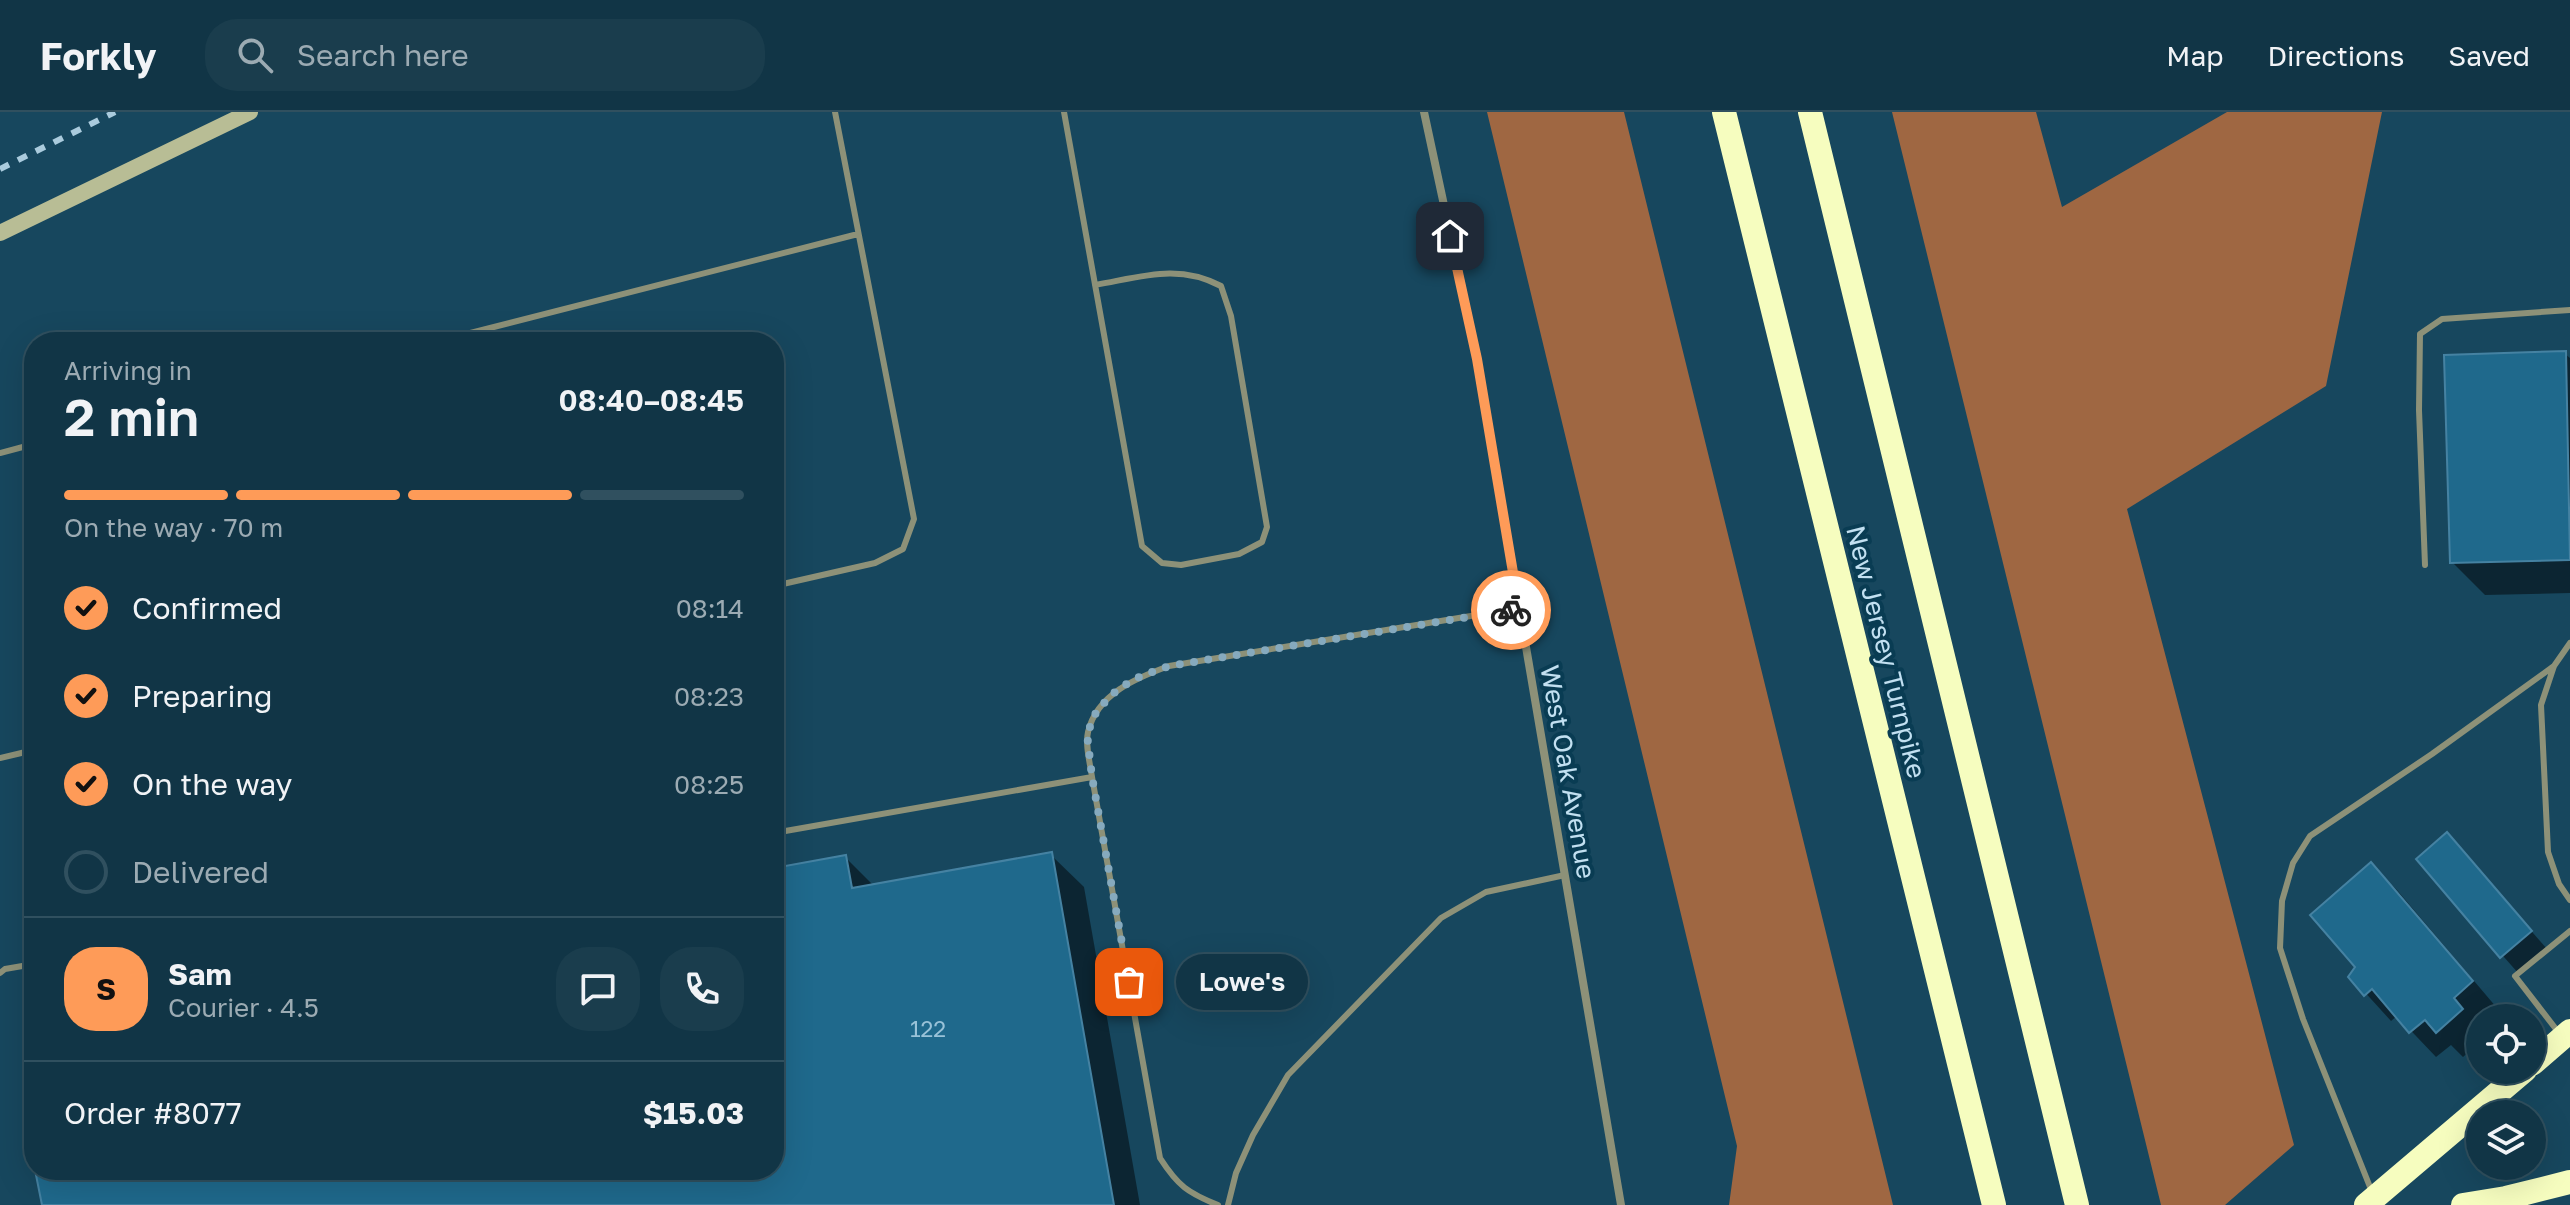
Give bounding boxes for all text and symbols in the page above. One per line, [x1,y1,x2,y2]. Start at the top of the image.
search box [205,19,765,91]
text: Forkly [40,33,157,78]
icon: search [233,33,277,77]
text: Search here [297,37,469,73]
text: Map [2166,39,2223,72]
text: Directions [2267,39,2404,72]
text: Saved [2448,39,2530,72]
pin [1416,202,1484,270]
icon: home [1428,214,1472,258]
text: Arriving in [64,355,192,386]
text: 08:40–08:45 [559,382,744,418]
text: 2 min [64,385,199,447]
text: On the way · 70 m [64,512,283,543]
street label: New Jersey Turnpike [1840,522,1933,781]
courier [1471,570,1551,650]
icon: check [64,586,108,630]
icon: bike [1489,588,1533,632]
text: Confirmed [132,590,282,626]
text: 08:14 [676,593,744,624]
street label: West Oak Avenue [1534,663,1603,881]
icon: check [64,674,108,718]
text: Preparing [132,678,273,714]
text: 08:23 [674,681,744,712]
icon: check [64,762,108,806]
text: On the way [132,766,292,802]
text: 08:25 [674,769,744,800]
text: Delivered [132,854,269,890]
button: chat [556,947,640,1031]
button: phone [660,947,744,1031]
pin [1095,948,1163,1016]
callout: Lowe's [1177,954,1309,1010]
text: Sam [168,956,232,992]
icon: bag [1107,960,1151,1004]
text: Lowe's [1199,966,1285,997]
text: S [96,971,116,1007]
text: Courier · 4.5 [168,992,319,1023]
map controls [2466,1004,2546,1180]
button: locate [2466,1004,2546,1084]
house number: 122 [910,1015,946,1042]
text: Order #8077 [64,1095,242,1131]
text: $15.03 [643,1095,744,1131]
button: layers [2466,1100,2546,1180]

